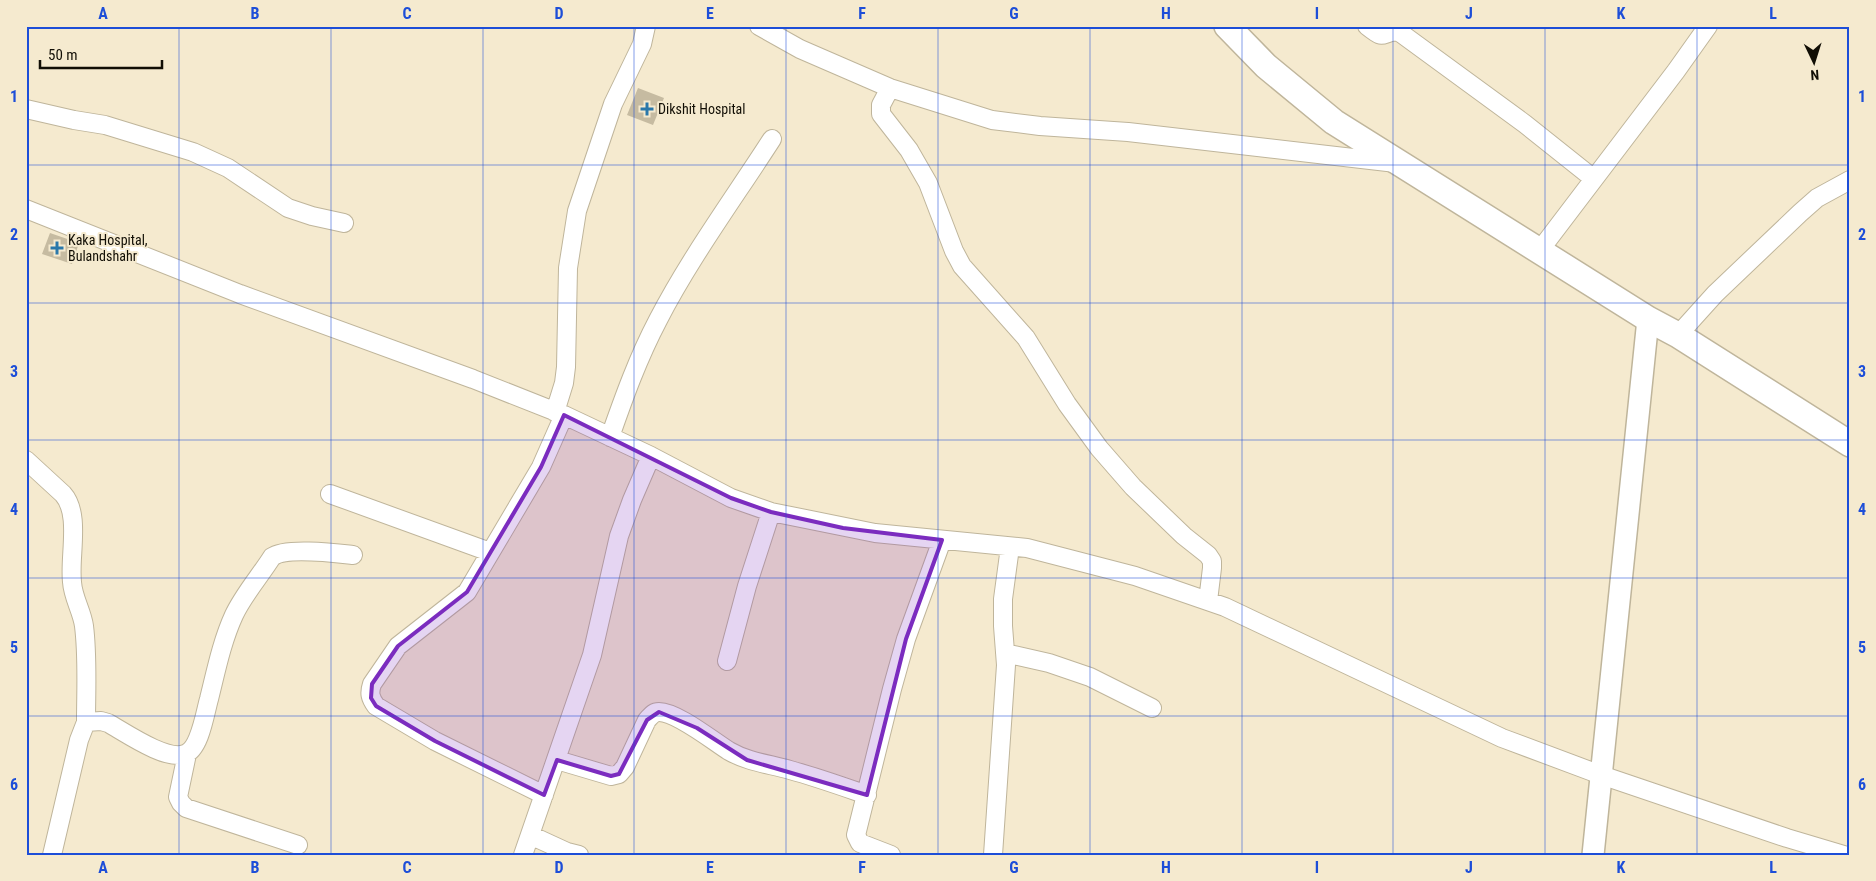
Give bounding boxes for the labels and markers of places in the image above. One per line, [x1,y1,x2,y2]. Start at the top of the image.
place label: Dikshit Hospital [658,101,746,117]
marker: Dikshit Hospital [640,102,654,116]
place label: Kaka Hospital, Bulandshahr [68,232,148,264]
marker: Kaka Hospital, Bulandshahr [50,241,64,255]

